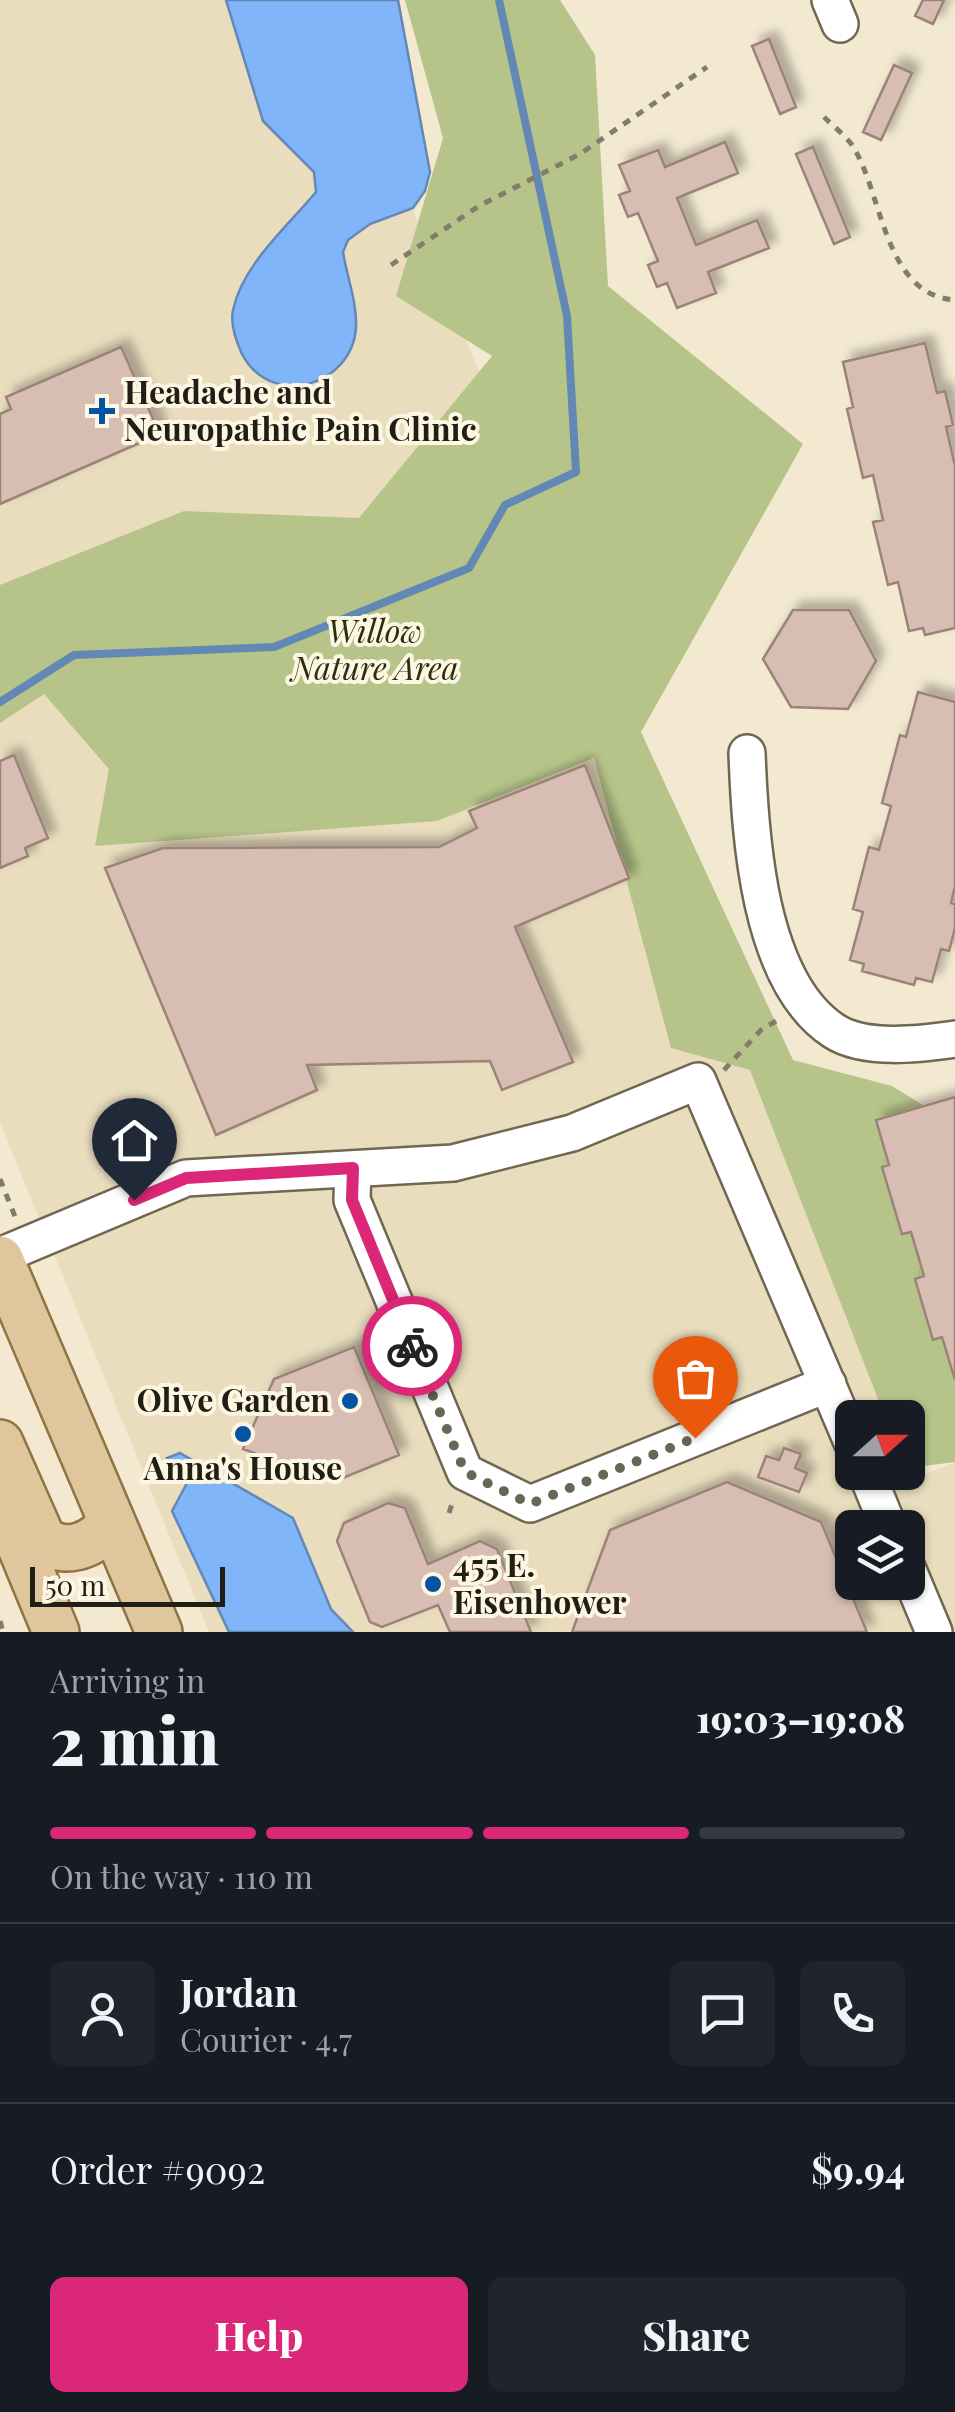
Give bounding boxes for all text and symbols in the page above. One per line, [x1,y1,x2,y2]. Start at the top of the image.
place label: Headache and Neuropathic Pain Clinic [124,369,477,449]
marker: Headache and Neuropathic Pain Clinic [89,398,115,424]
park label: Willow Nature Area [289,608,458,688]
pin [92,1098,177,1201]
icon: home [107,1113,162,1168]
courier [362,1296,462,1396]
icon: bike [385,1319,440,1374]
pin [653,1336,738,1439]
icon: bag [668,1351,723,1406]
place label: Olive Garden [136,1377,330,1420]
marker: Olive Garden [339,1390,361,1412]
north arrow [835,1400,925,1490]
map controls [835,1400,925,1600]
marker: Anna's House [232,1423,254,1445]
place label: Anna's House [143,1445,342,1488]
button: layers [835,1510,925,1600]
place label: 455 E. Eisenhower [453,1542,627,1622]
scale bar [30,1562,225,1606]
text: 50 m [45,1566,105,1603]
marker: 455 E. Eisenhower [422,1573,444,1595]
text: Arriving in [50,1658,205,1701]
text: 19:03–19:08 [696,1692,905,1743]
text: 2 min [50,1695,219,1781]
text: On the way · 110 m [50,1854,313,1897]
button: person [50,1961,155,2066]
button: chat [670,1961,775,2066]
button: phone [800,1961,905,2066]
text: Jordan [180,1966,298,2017]
text: Courier · 4.7 [180,2017,352,2060]
text: Order #9092 [50,2143,265,2194]
text: $9.94 [811,2143,905,2194]
button: Help [50,2277,468,2392]
button: Share [488,2277,905,2392]

